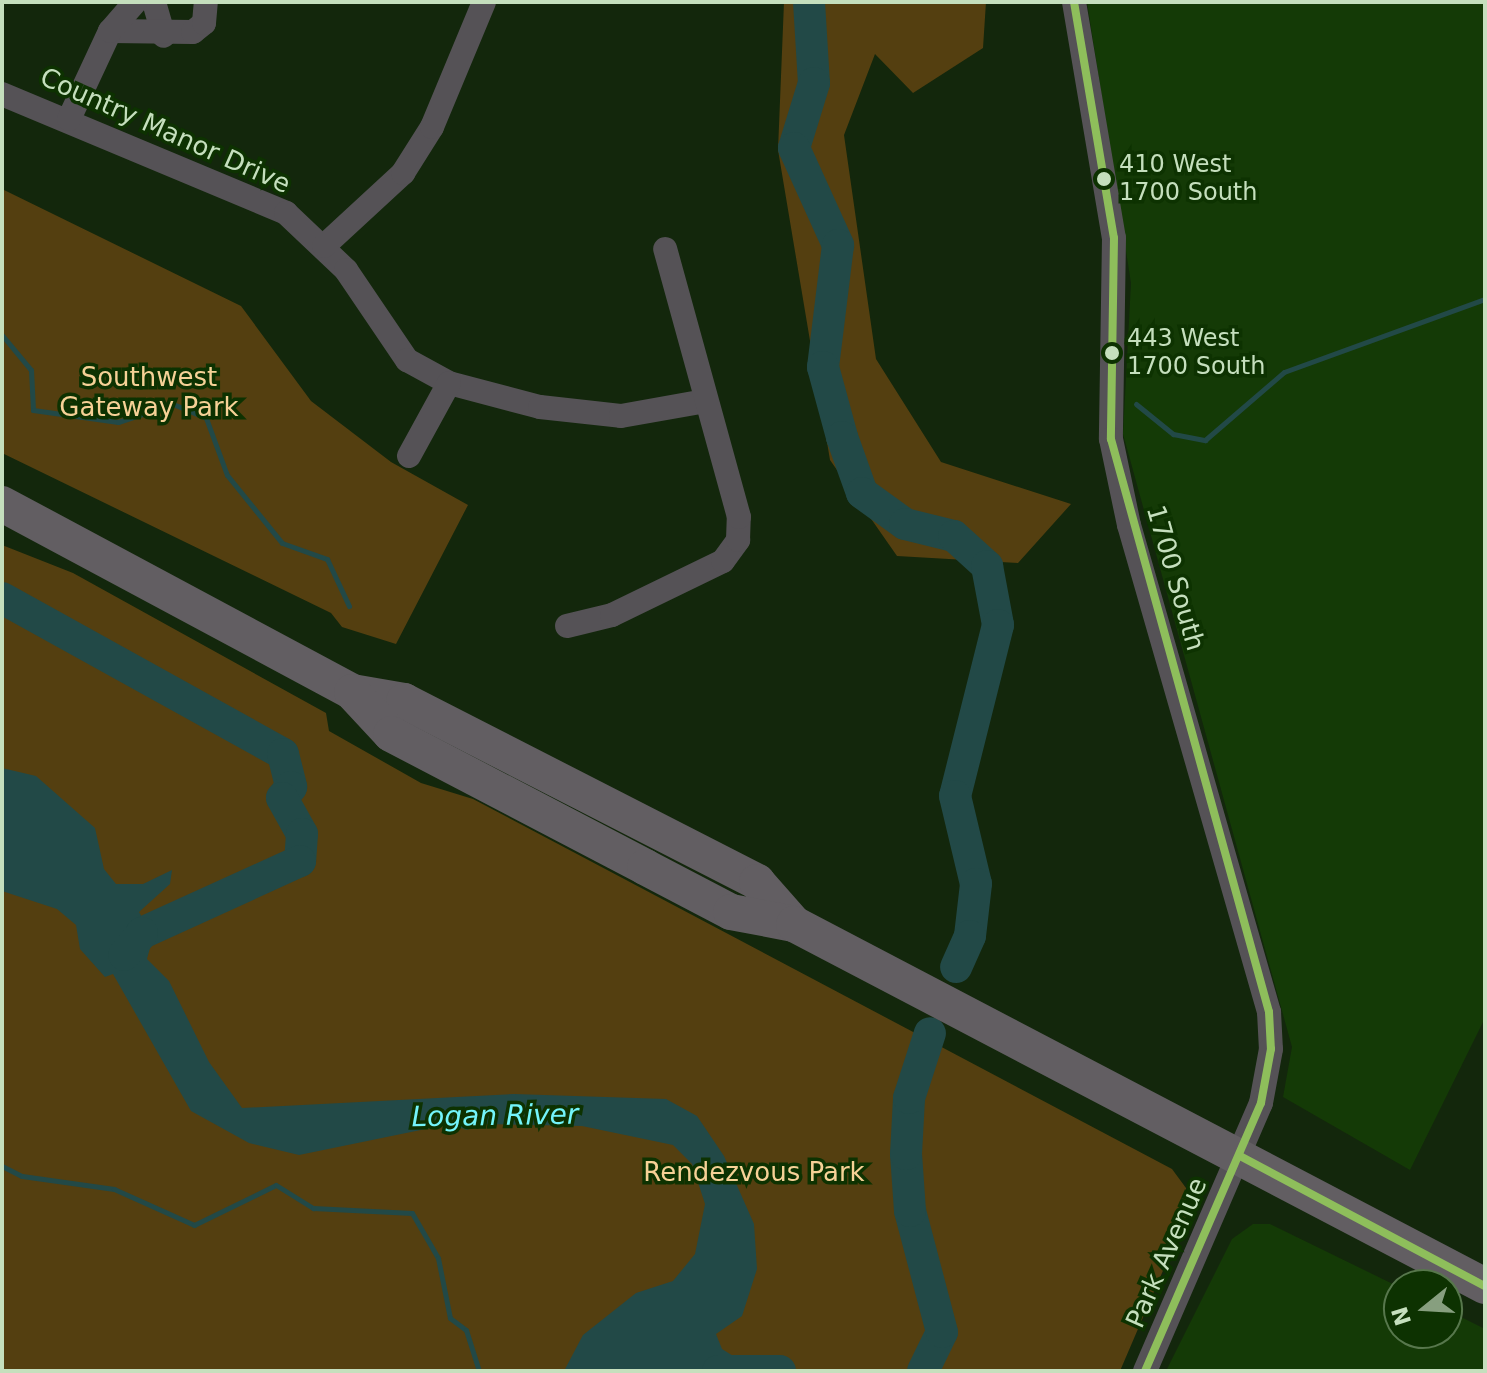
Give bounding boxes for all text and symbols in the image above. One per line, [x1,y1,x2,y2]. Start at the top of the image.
street label: Country Manor Drive [35,62,295,200]
place label: 410 West 1700 South [1119,151,1257,207]
marker: 410 West 1700 South [1096,171,1112,187]
place label: 443 West 1700 South [1127,325,1265,381]
marker: 443 West 1700 South [1104,345,1120,361]
park label: Southwest Gateway Park [59,362,239,424]
street label: 1700 South [1139,502,1211,654]
water label: Logan River [411,1098,579,1134]
park label: Rendezvous Park [643,1157,865,1189]
street label: Park Avenue [1120,1173,1214,1333]
north arrow [1383,1269,1463,1349]
text: N [1387,1303,1416,1329]

